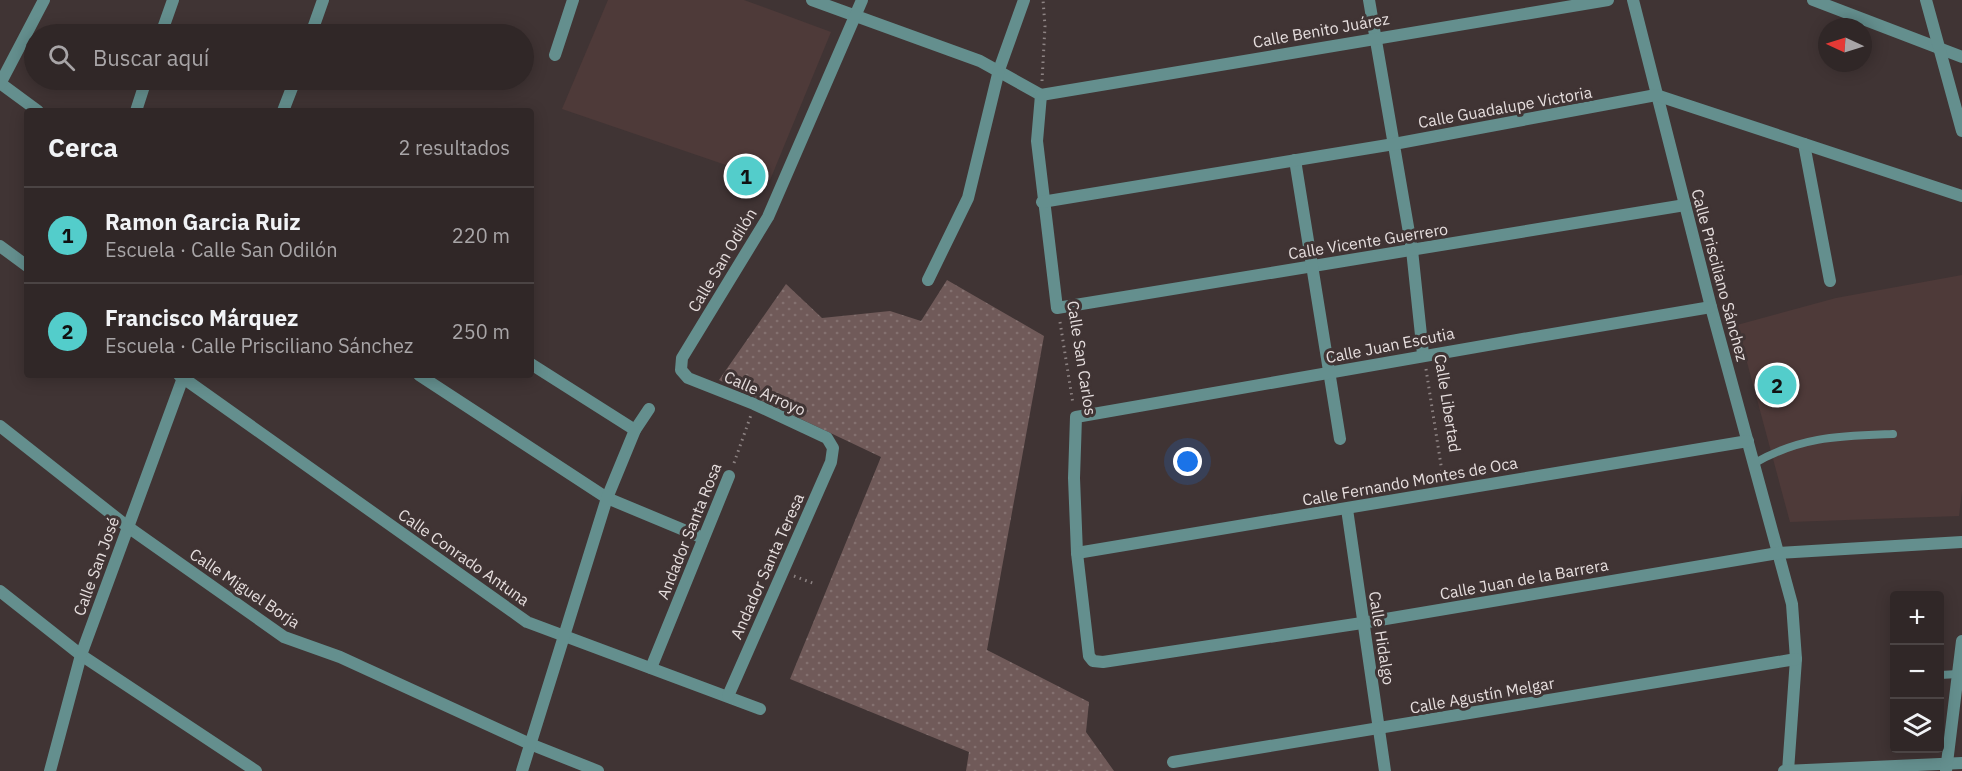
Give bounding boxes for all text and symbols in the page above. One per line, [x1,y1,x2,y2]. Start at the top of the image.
street label: Calle Benito Juárez [1251,8,1391,52]
north arrow [1818,18,1872,72]
search box [24,24,534,90]
icon: search [45,41,78,74]
text: Buscar aquí [93,43,209,72]
street label: Calle Guadalupe Victoria [1416,82,1594,132]
text: Cerca [48,130,118,164]
text: 2 resultados [398,134,510,161]
pin: 1 [726,154,766,198]
street label: Calle Prisciliano Sánchez [1687,187,1753,363]
street label: Calle San Odilón [683,205,761,315]
text: Ramon Garcia Ruiz [105,207,301,236]
street label: Calle Vicente Guerrero [1287,218,1449,264]
text: 1 [62,222,74,249]
text: 220 m [452,222,510,249]
text: Escuela · Calle San Odilón [105,236,338,263]
street label: Calle San Carlos [1063,299,1101,417]
text: Francisco Márquez [105,303,299,332]
text: 2 [62,318,74,345]
text: 250 m [452,318,510,345]
street label: Calle Juan Escutia [1324,323,1457,367]
text: Escuela · Calle Prisciliano Sánchez [105,332,413,359]
street label: Calle Libertad [1430,352,1466,454]
pin: 2 [1758,362,1796,408]
street label: Calle Arroyo [721,366,809,420]
your location [1173,447,1202,476]
street label: Calle Fernando Montes de Oca [1301,452,1520,510]
street label: Andador Santa Rosa [653,460,726,602]
street label: Andador Santa Teresa [726,489,808,642]
street label: Calle Conrado Antuna [394,504,534,610]
street label: Calle San José [69,513,123,618]
street label: Calle Miguel Borja [186,544,304,633]
street label: Calle Juan de la Barrera [1438,554,1610,604]
street label: Calle Hidalgo [1365,590,1399,686]
map controls [1890,591,1944,753]
button: + [1890,591,1944,645]
button: − [1890,645,1944,699]
street label: Calle Agustín Melgar [1408,672,1556,718]
button: layers [1890,699,1944,753]

